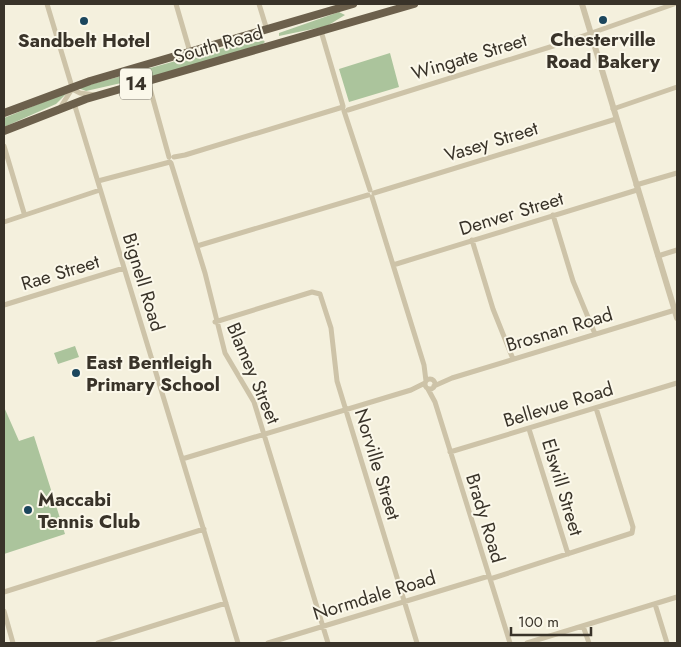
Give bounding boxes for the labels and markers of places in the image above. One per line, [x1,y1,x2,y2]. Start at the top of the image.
marker: Chesterville Road Bakery [597,14,609,26]
marker: Sandbelt Hotel [78,15,90,27]
place label: Chesterville Road Bakery [546,26,661,75]
place label: Sandbelt Hotel [18,27,150,54]
place label: East Bentleigh Primary School [86,349,220,398]
marker: East Bentleigh Primary School [70,367,82,379]
place label: Maccabi Tennis Club [38,486,140,535]
marker: Maccabi Tennis Club [22,504,34,516]

